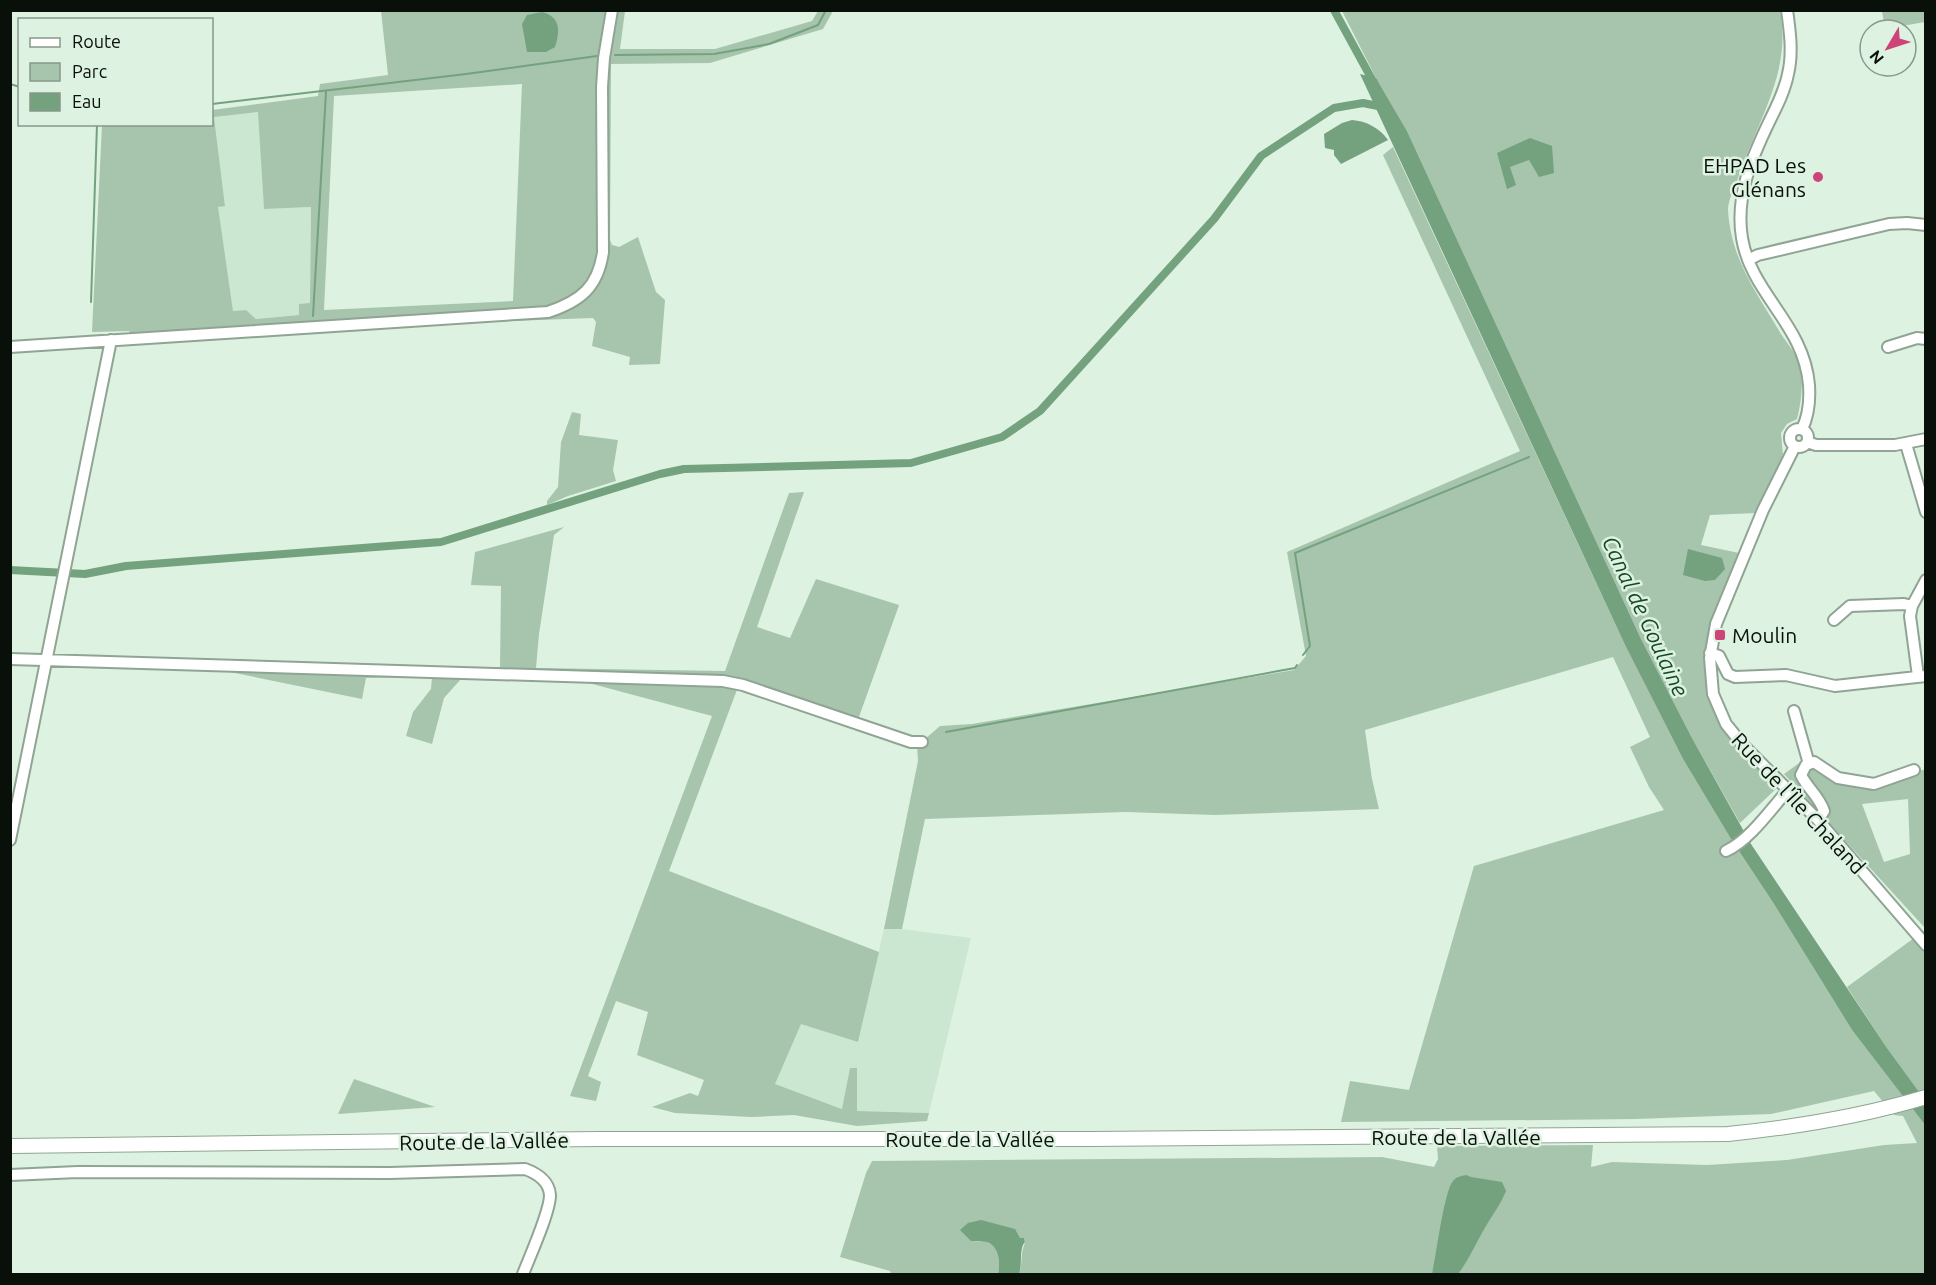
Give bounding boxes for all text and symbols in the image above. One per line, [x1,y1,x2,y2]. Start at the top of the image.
legend [18,18,213,126]
north arrow [1858,18,1918,78]
text: Route [72,31,121,51]
text: N [1866,47,1887,68]
text: Parc [72,61,107,81]
text: Eau [72,91,102,111]
place label: EHPAD Les Glénans [1703,153,1806,201]
marker: EHPAD Les Glénans [1811,170,1825,184]
water label: Canal de Goulaine [1598,532,1694,700]
place label: Moulin [1732,623,1797,647]
marker: Moulin [1713,628,1727,642]
street label: Rue de l'Île Chaland [1727,727,1871,879]
street label: Route de la Vallée [1371,1125,1541,1149]
street label: Route de la Vallée [885,1127,1055,1151]
street label: Route de la Vallée [399,1128,569,1154]

